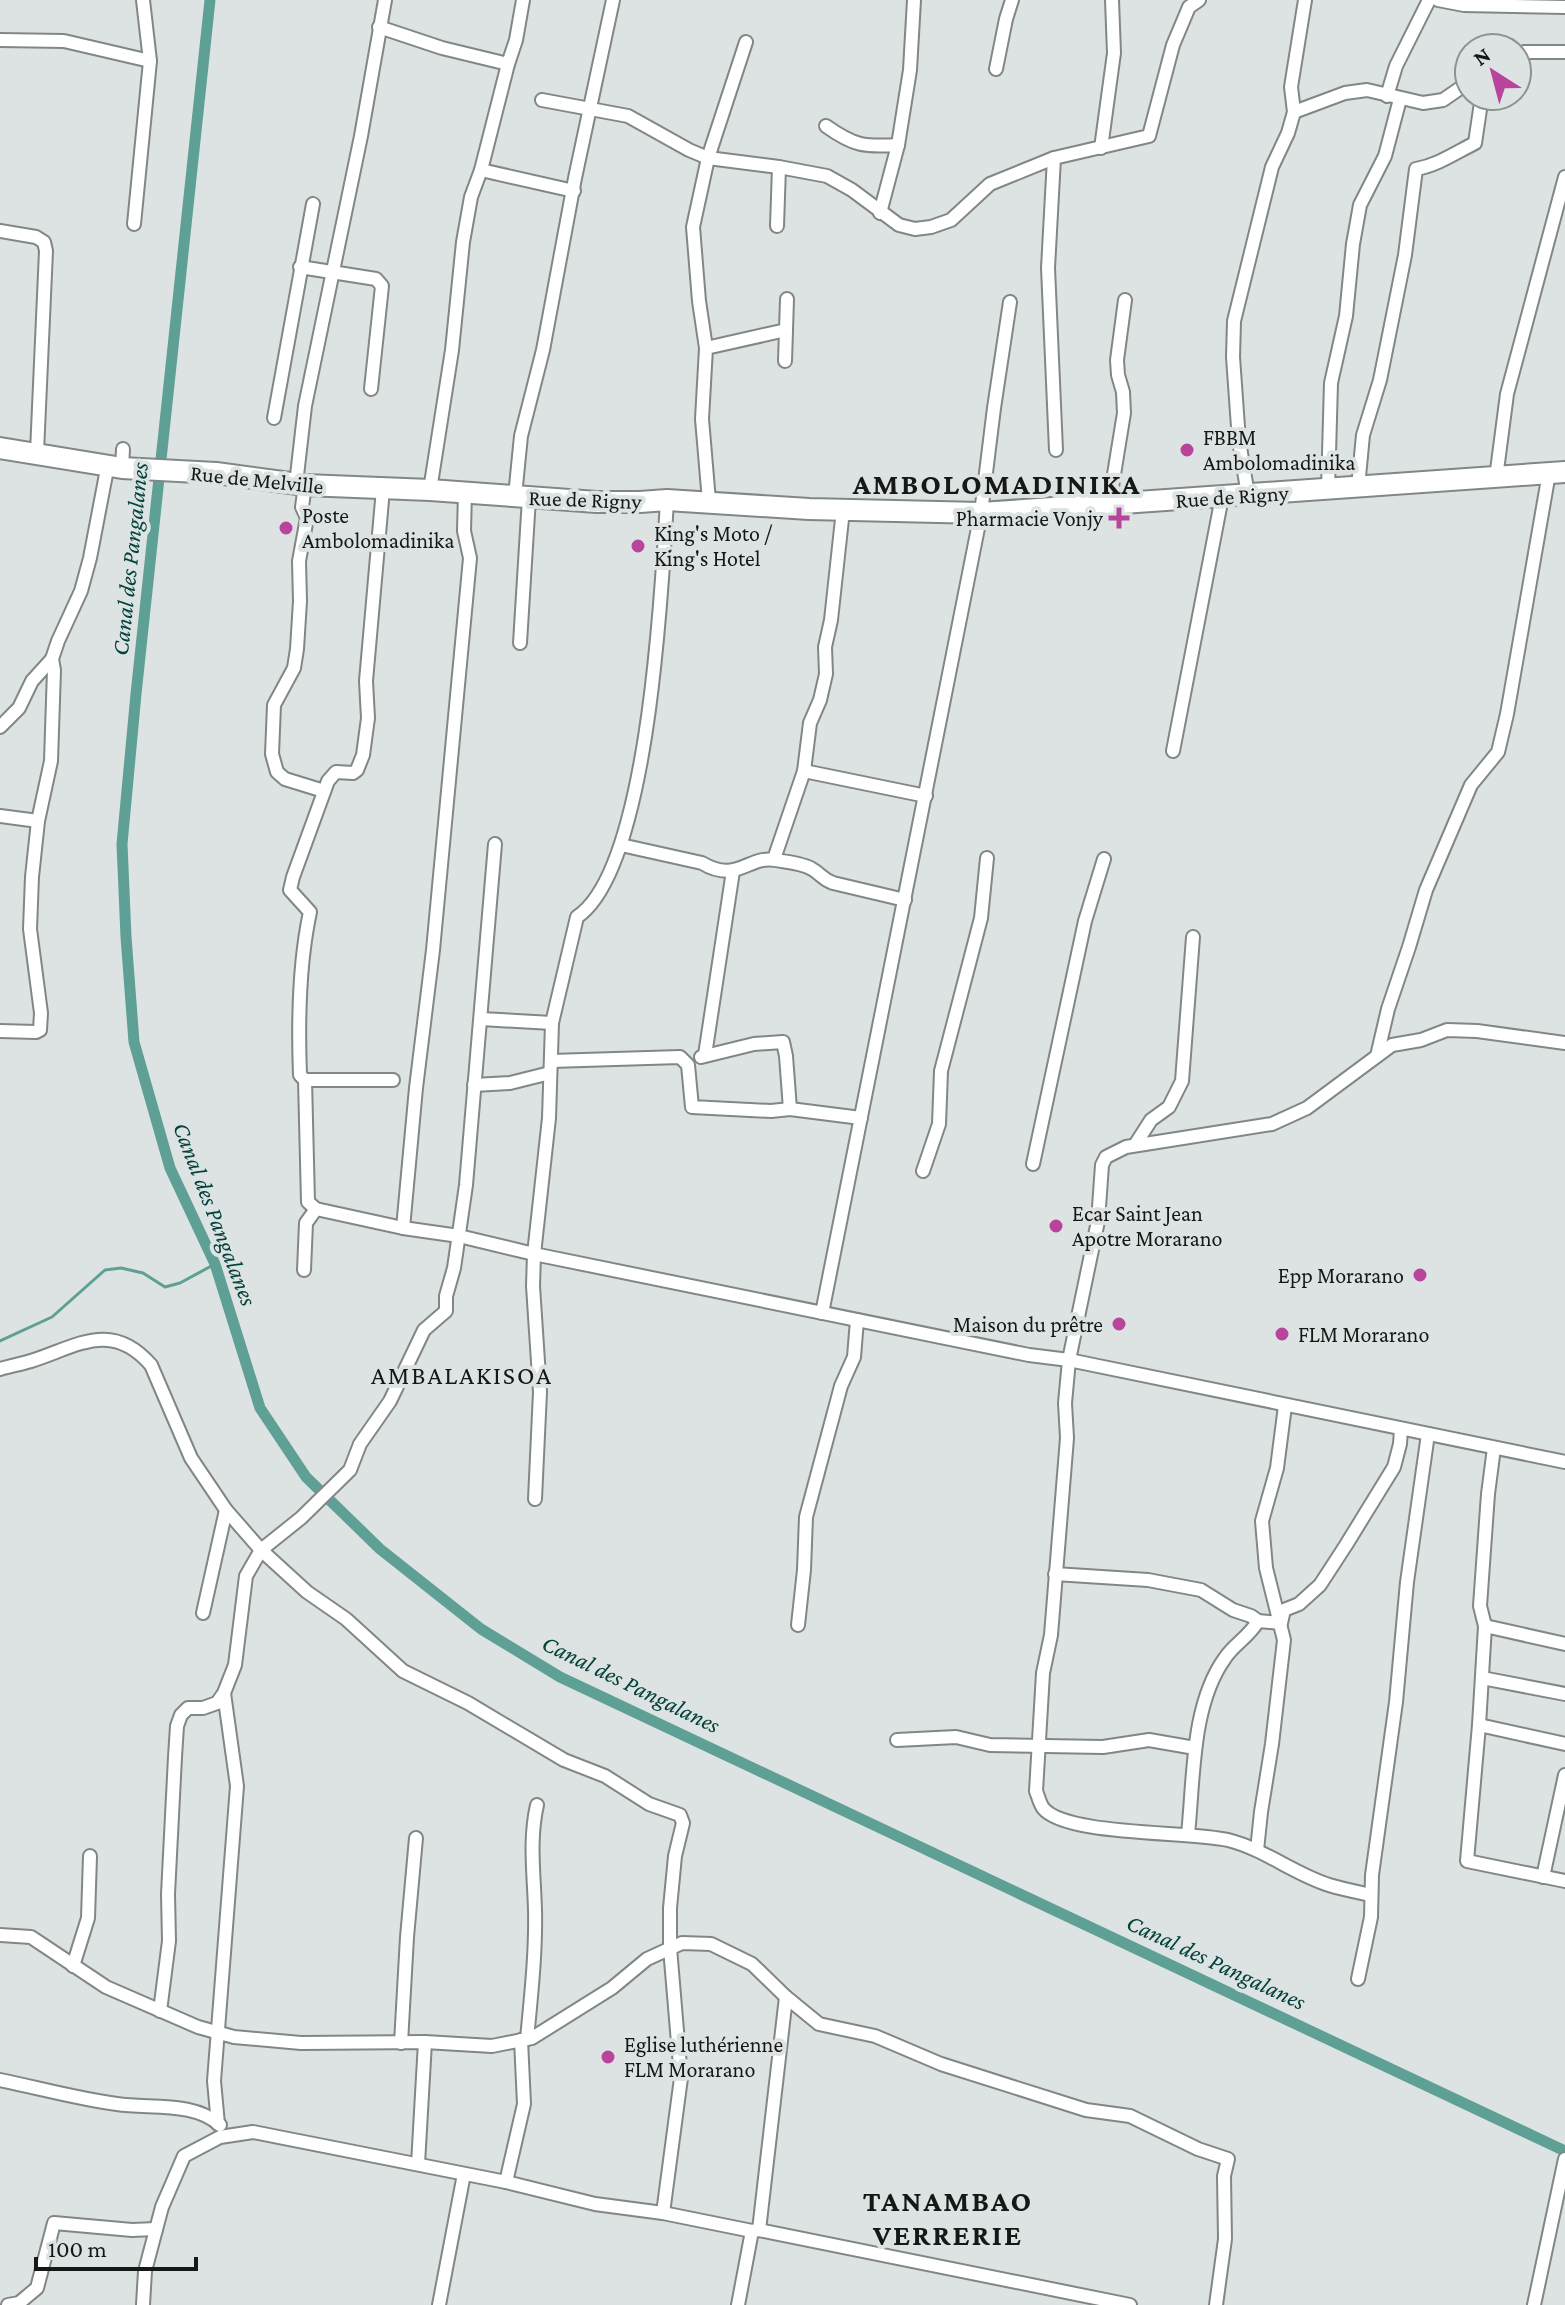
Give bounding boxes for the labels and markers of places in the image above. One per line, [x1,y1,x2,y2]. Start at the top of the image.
place label: FBBM Ambolomadinika [1203,425,1355,475]
marker: FBBM Ambolomadinika [1178,441,1196,459]
place label: Poste Ambolomadinika [302,503,454,553]
place label: Pharmacie Vonjy [956,506,1104,531]
marker: Pharmacie Vonjy [1110,509,1128,527]
marker: Poste Ambolomadinika [277,519,295,537]
place label: King's Moto / King's Hotel [654,521,773,571]
marker: King's Moto / King's Hotel [629,537,647,555]
place label: Ecar Saint Jean Apotre Morarano [1072,1201,1223,1251]
marker: Ecar Saint Jean Apotre Morarano [1047,1217,1065,1235]
place label: Epp Morarano [1278,1263,1404,1288]
marker: Epp Morarano [1411,1266,1429,1284]
place label: Maison du prêtre [953,1312,1103,1337]
marker: Maison du prêtre [1110,1315,1128,1333]
place label: FLM Morarano [1298,1322,1429,1347]
marker: FLM Morarano [1273,1325,1291,1343]
place label: Eglise luthérienne FLM Morarano [624,2032,783,2082]
marker: Eglise luthérienne FLM Morarano [599,2048,617,2066]

